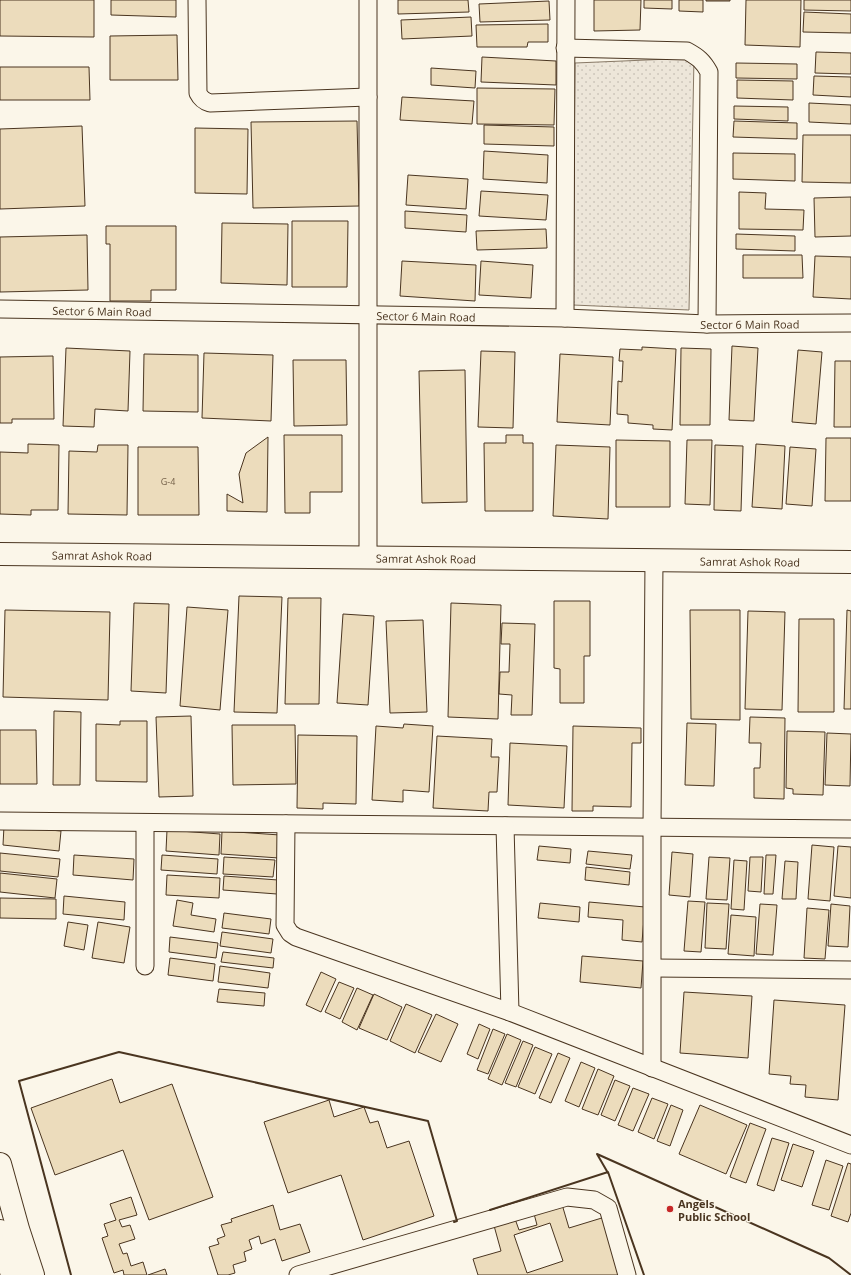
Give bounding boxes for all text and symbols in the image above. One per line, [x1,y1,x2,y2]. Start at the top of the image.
street label: Sector 6 Main Road [52,302,152,319]
street label: Sector 6 Main Road [376,307,476,324]
street label: Sector 6 Main Road [700,316,799,332]
house number: G-4 [161,475,175,488]
street label: Samrat Ashok Road [52,547,152,563]
street label: Samrat Ashok Road [376,550,476,566]
street label: Samrat Ashok Road [700,553,800,569]
place label: Angels Public School [678,1196,750,1224]
marker: Angels Public School [665,1204,675,1214]

